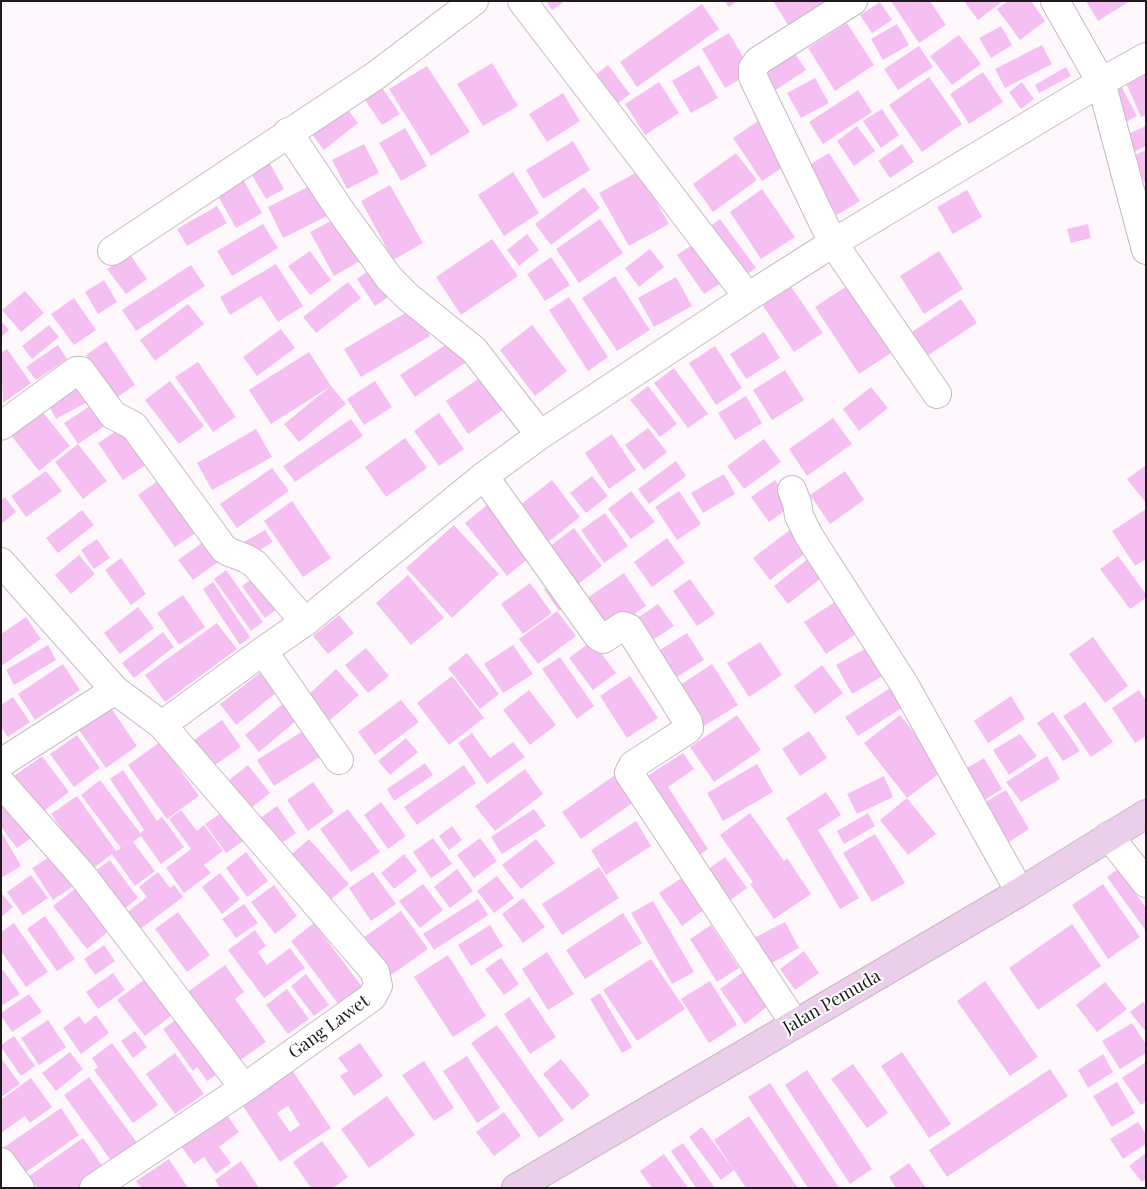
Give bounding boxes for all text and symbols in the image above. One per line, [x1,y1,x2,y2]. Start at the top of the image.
street label: Jalan Pemuda [779,965,885,1039]
street label: Gang Lawet [284,990,374,1064]

